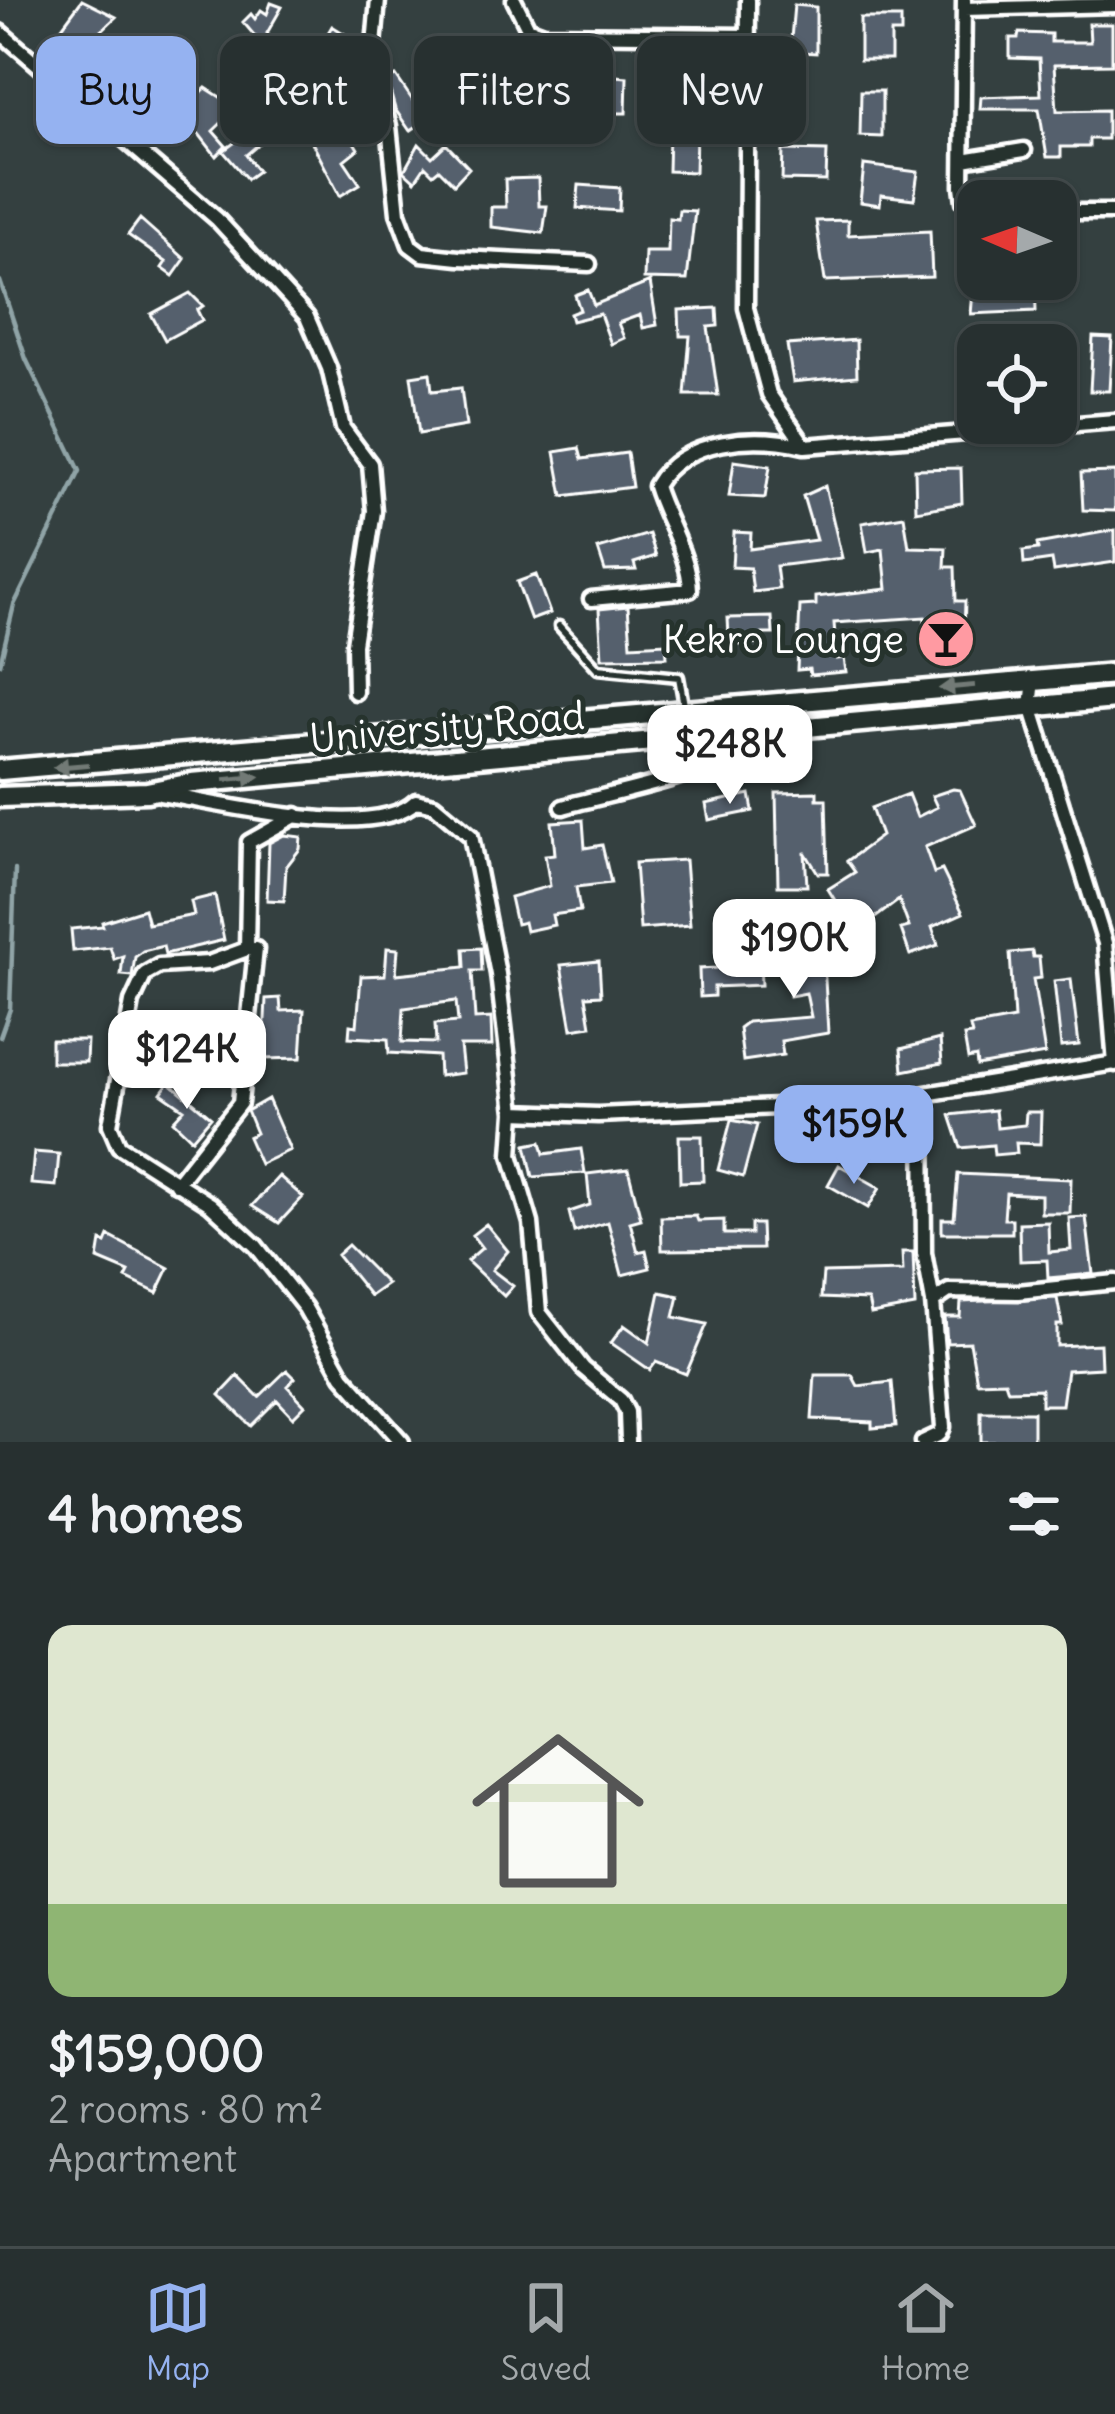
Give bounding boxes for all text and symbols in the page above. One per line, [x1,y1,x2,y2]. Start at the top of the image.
chip: Buy [36,36,196,144]
chip: Rent [220,36,390,144]
chip: Filters [414,36,613,144]
chip: New [637,36,806,144]
north arrow [957,180,1077,300]
map controls [957,180,1077,444]
button: locate [957,324,1077,444]
bar icon: Kekro Lounge [915,608,977,670]
place label: Kekro Lounge [662,615,904,664]
one-way arrow [937,677,975,696]
street label: University Road [307,691,587,763]
pin: $248K [646,705,814,807]
text: $248K [674,719,786,768]
one-way arrow [52,756,89,775]
one-way arrow [223,769,261,788]
pin: $190K [710,899,878,1001]
text: $190K [740,913,848,962]
pin: $124K [103,1010,271,1112]
text: $124K [135,1024,239,1073]
pin: $159K [770,1085,938,1187]
text: $159K [801,1099,907,1148]
icon: filters [1001,1481,1067,1547]
text: 4 homes [48,1482,243,1546]
icon: home [450,1703,666,1919]
text: $159,000 [48,2021,265,2085]
text: 2 rooms · 80 m² [48,2085,323,2134]
text: Apartment [48,2134,237,2183]
tab: Map [145,2275,211,2389]
tab: Saved [501,2275,591,2389]
tab: Home [881,2275,970,2389]

